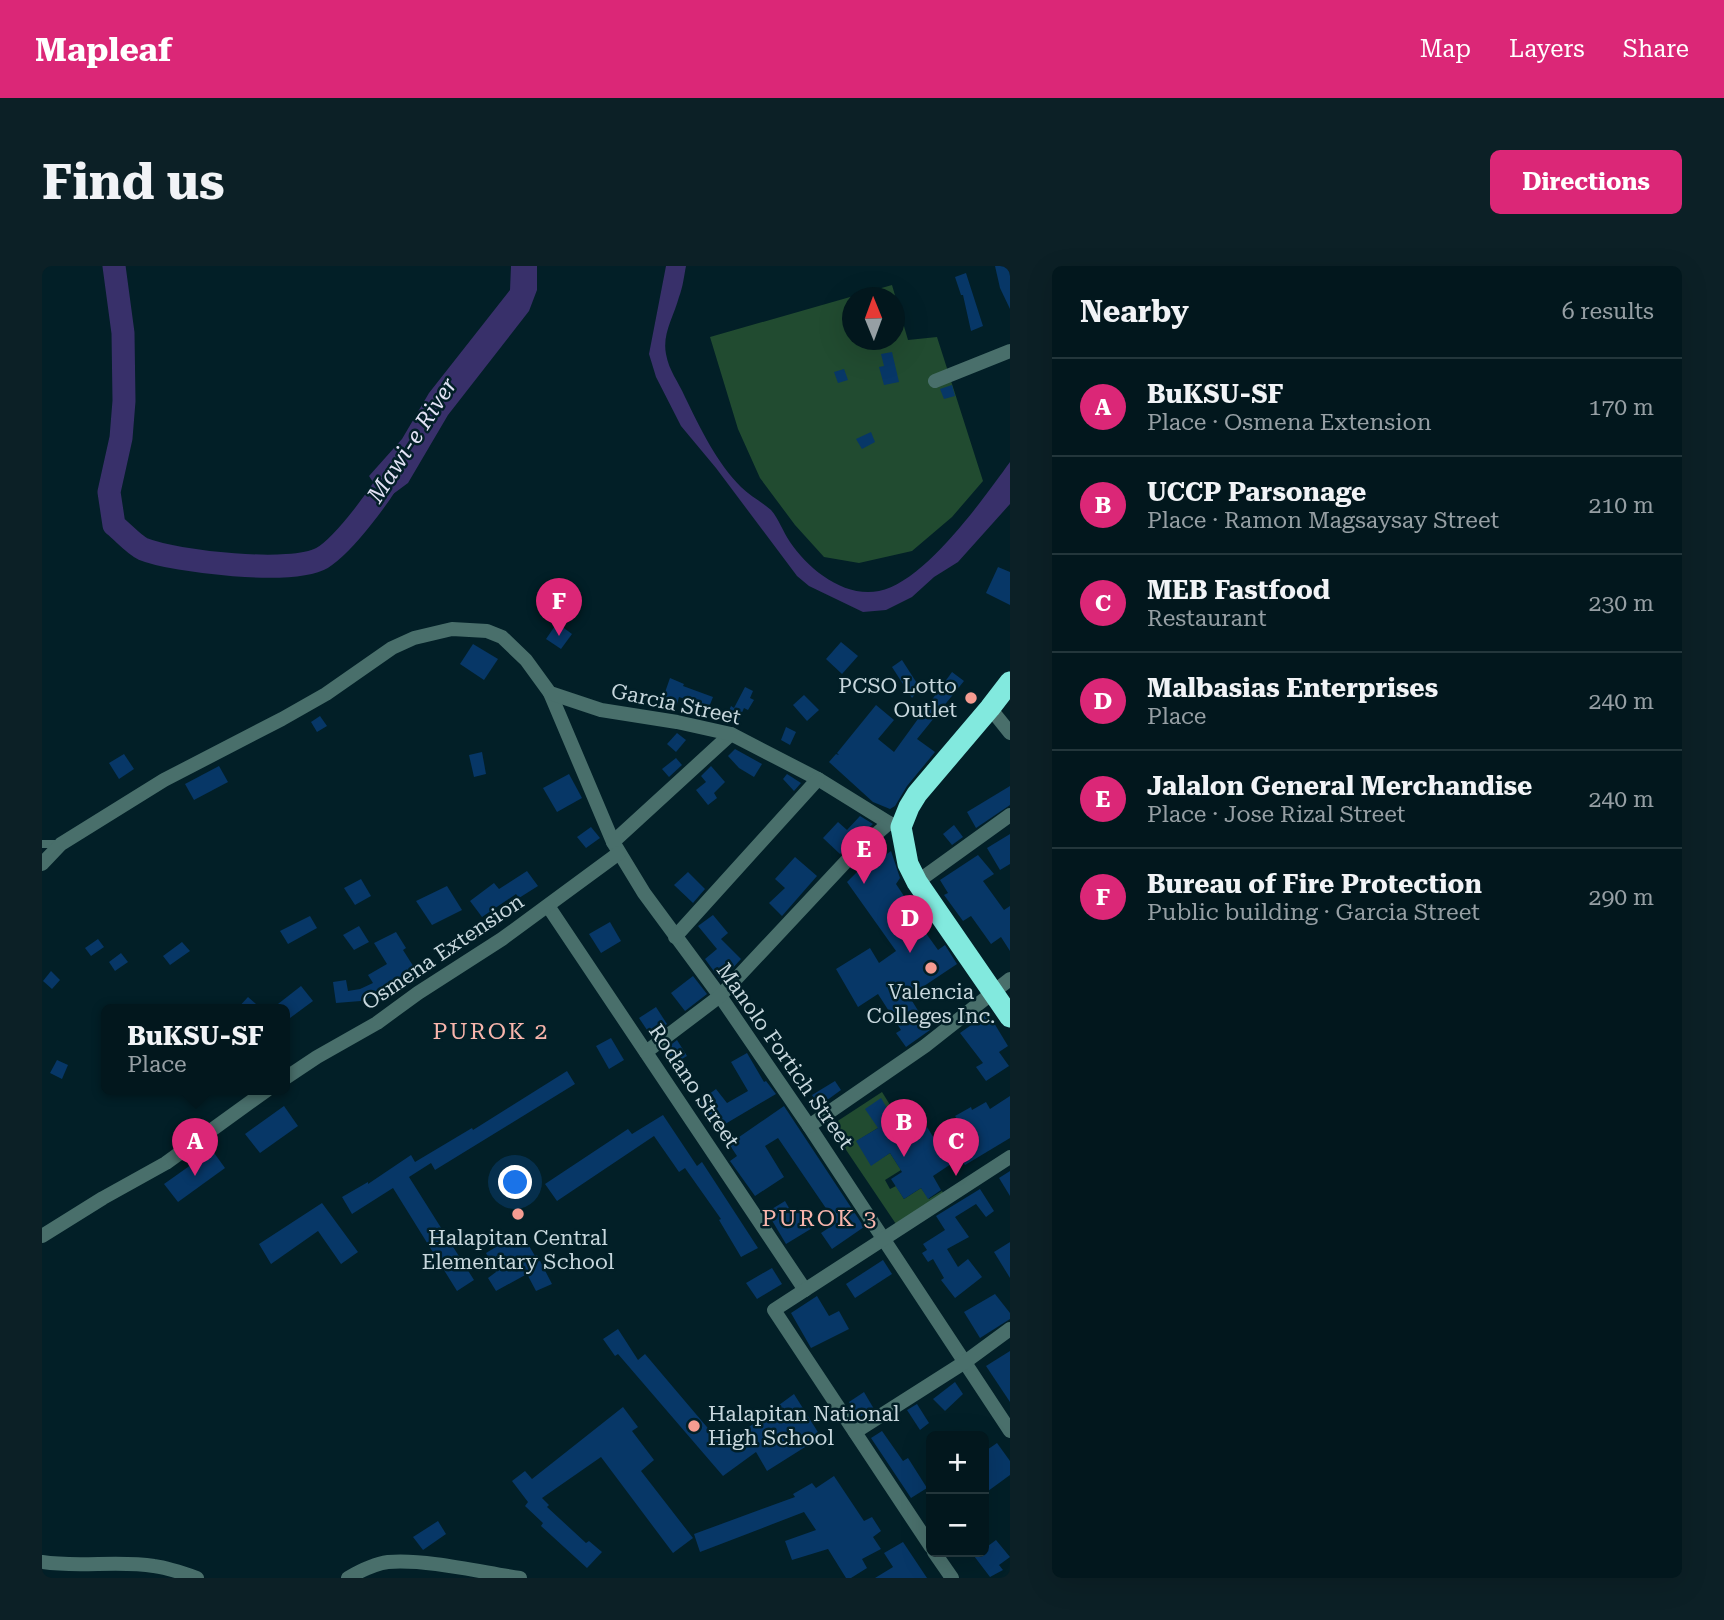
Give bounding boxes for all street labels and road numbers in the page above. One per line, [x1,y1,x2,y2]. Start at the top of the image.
street label: Garcia Street [609,679,743,729]
street label: Osmena Extension [358,889,529,1015]
street label: Manolo Fortich Street [712,959,858,1154]
street label: Rodano Street [644,1020,744,1153]

